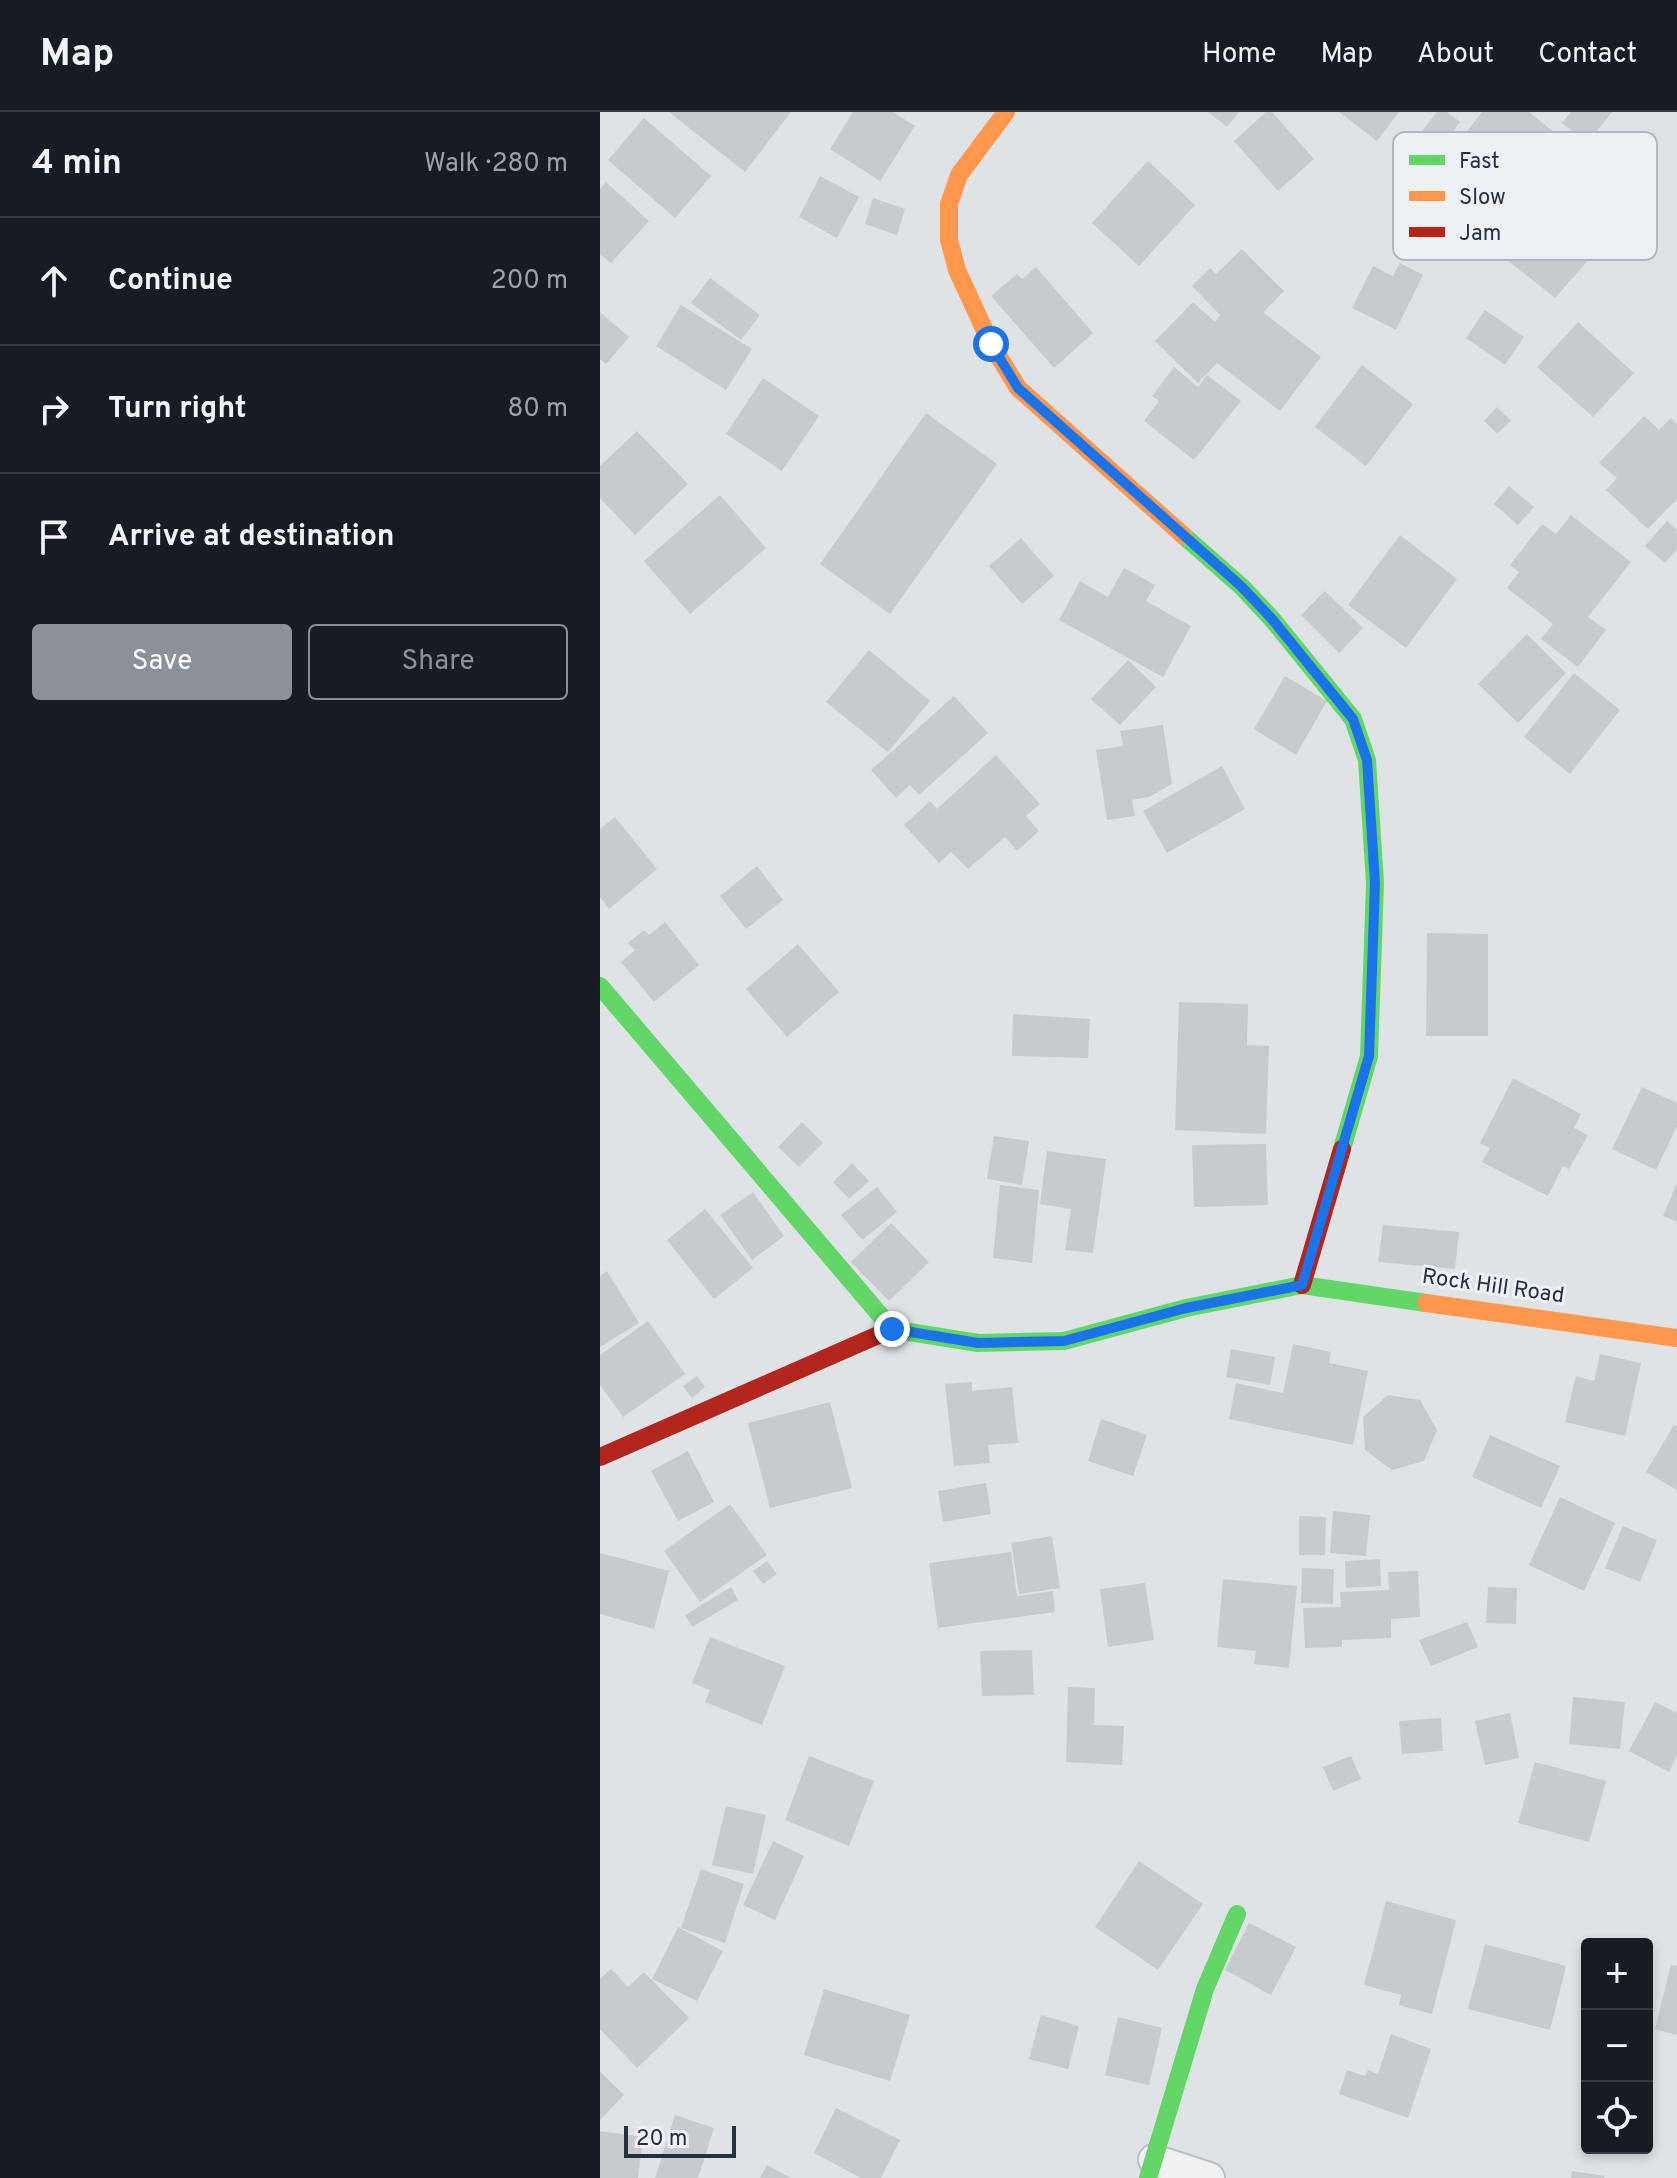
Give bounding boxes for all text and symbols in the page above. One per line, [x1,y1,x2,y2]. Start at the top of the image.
text: Map [40,31,114,80]
text: Home [1202,37,1276,73]
text: Map [1320,37,1373,73]
text: About [1417,37,1494,73]
text: Contact [1538,37,1637,73]
legend [1393,132,1657,260]
text: 4 min [32,143,122,186]
text: Walk · 280 m [424,148,568,181]
text: Fast [1459,149,1500,176]
text: Slow [1459,185,1506,212]
text: Jam [1459,221,1502,248]
icon: ahead [32,259,76,303]
text: Continue [108,263,233,300]
text: 200 m [491,265,568,298]
route start [973,326,1009,362]
icon: right [32,387,76,431]
text: Turn right [108,391,246,428]
text: 80 m [508,393,568,426]
icon: arrive [32,515,76,559]
text: Arrive at destination [108,519,394,556]
button: Save [32,624,292,700]
button: Share [308,624,568,700]
street label: Rock Hill Road [1420,1264,1566,1310]
route end [874,1311,910,1347]
map controls [1581,1938,1653,2154]
button: + [1581,1938,1653,2010]
button: − [1581,2010,1653,2082]
button: locate [1581,2082,1653,2154]
scale bar [624,2122,736,2158]
text: 20 m [636,2126,687,2153]

